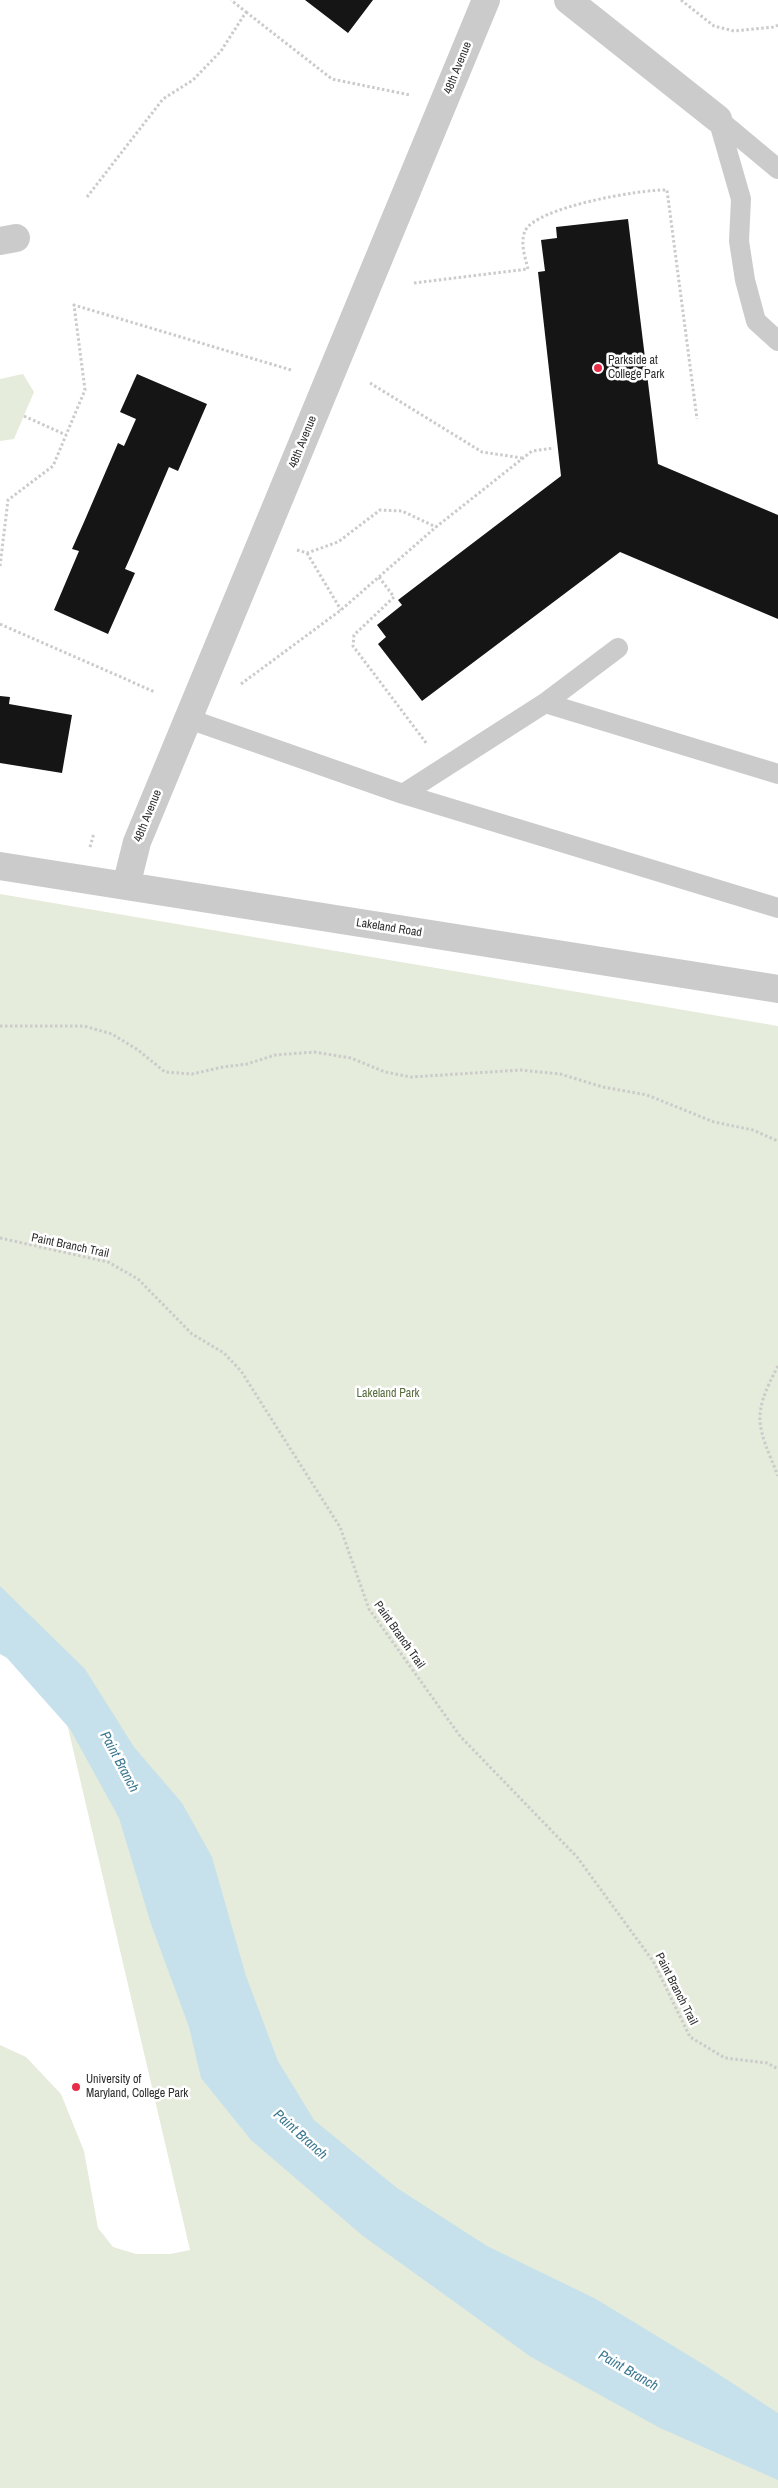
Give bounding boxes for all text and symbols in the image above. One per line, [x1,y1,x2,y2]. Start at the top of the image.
street label: 48th Avenue [441,40,475,96]
place label: Parkside at College Park [608,354,664,382]
marker: Parkside at College Park [592,362,604,374]
street label: 48th Avenue [286,414,320,470]
street label: 48th Avenue [131,788,165,844]
street label: Lakeland Road [355,916,423,940]
street label: Paint Branch Trail [30,1231,110,1261]
park label: Lakeland Park [357,1387,419,1401]
street label: Paint Branch Trail [370,1599,428,1671]
water label: Paint Branch [96,1729,142,1795]
street label: Paint Branch Trail [652,1951,700,2027]
place label: University of Maryland, College Park [86,2073,188,2101]
marker: University of Maryland, College Park [70,2081,82,2093]
water label: Paint Branch [270,2107,330,2163]
water label: Paint Branch [595,2347,661,2395]

